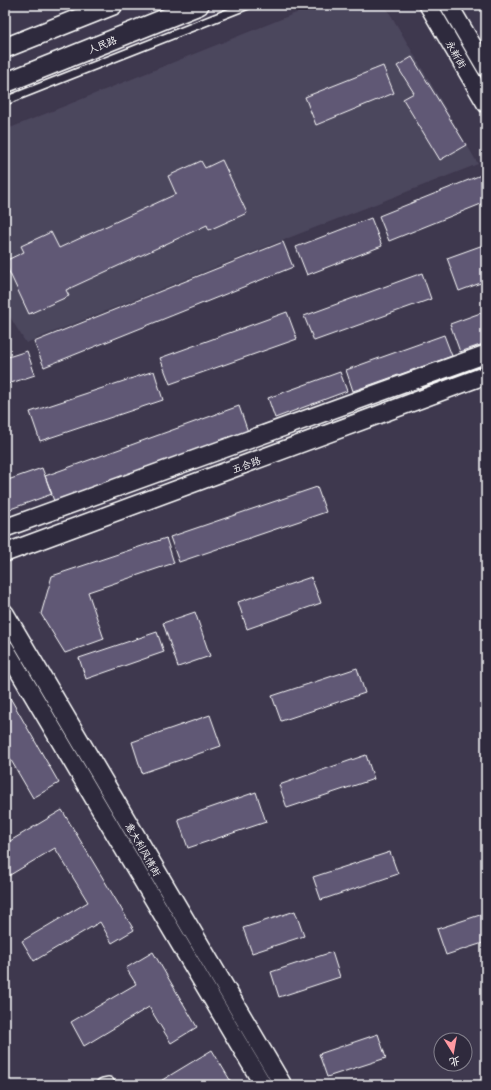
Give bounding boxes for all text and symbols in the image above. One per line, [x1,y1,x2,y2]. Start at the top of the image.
street label: 人民路 [85,31,119,57]
street label: 永新街 [443,37,471,71]
street label: 五合路 [229,452,263,476]
street label: 意大利风情街 [123,819,165,879]
north arrow [433,1032,473,1072]
text: 北 [448,1053,462,1072]

